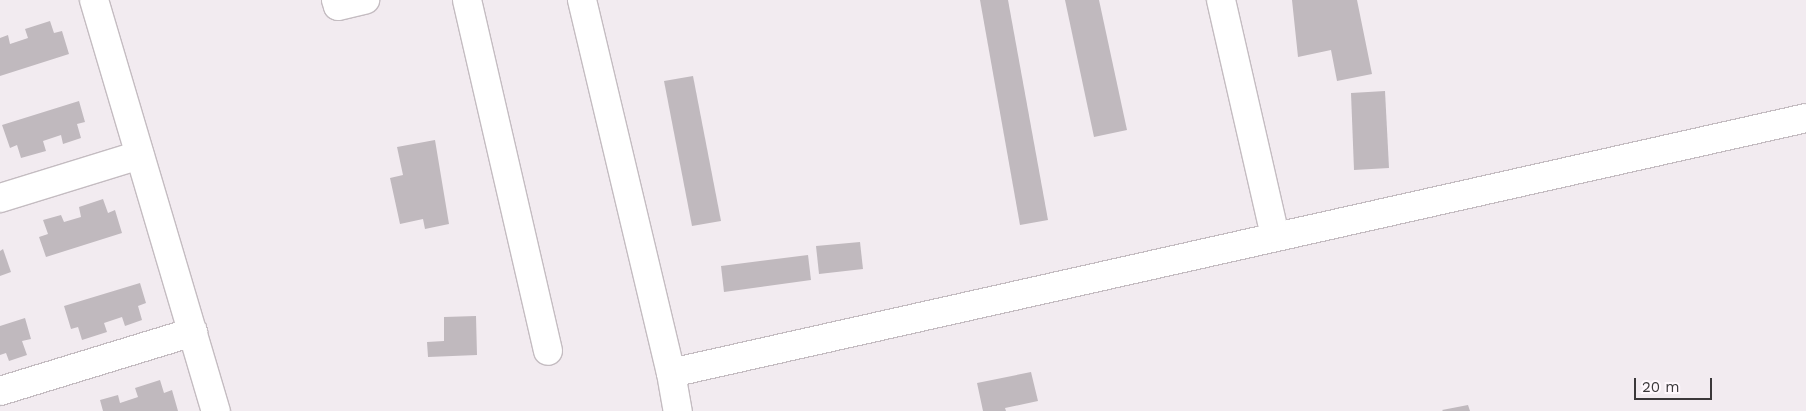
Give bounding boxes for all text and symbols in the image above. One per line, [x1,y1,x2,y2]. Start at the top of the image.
scale bar [1636,368,1714,400]
text: 20 m [1642,378,1680,396]

